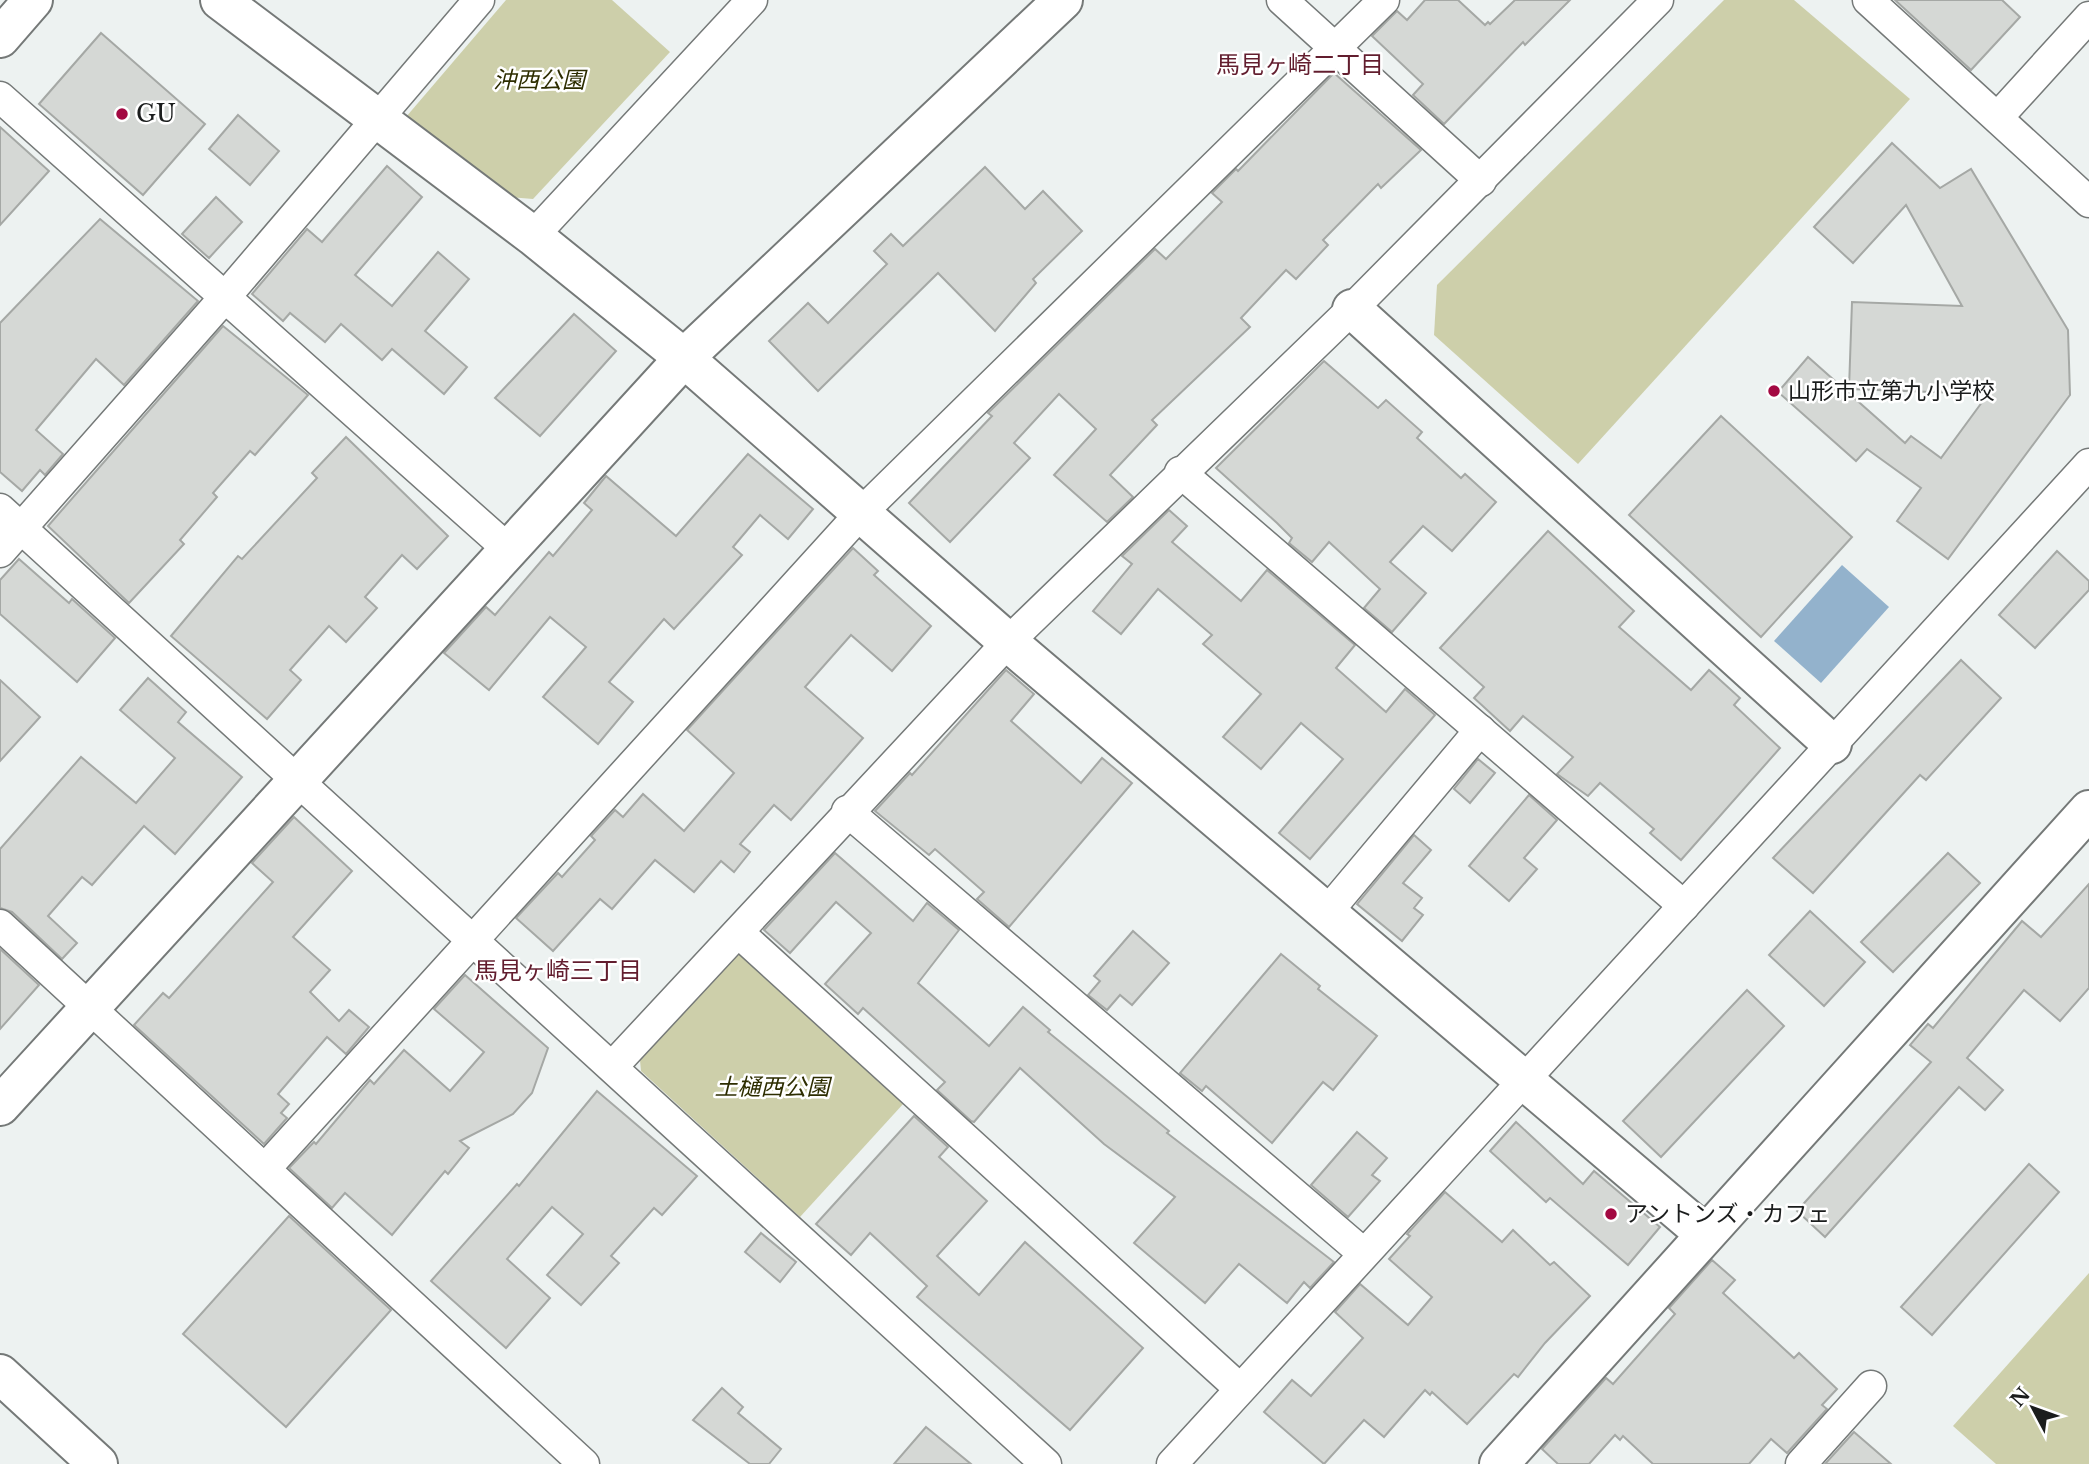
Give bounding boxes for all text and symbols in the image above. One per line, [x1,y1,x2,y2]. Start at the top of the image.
district label: 馬見ヶ崎二丁目 [1216,50,1384,79]
park label: 沖西公園 [493,66,588,94]
place label: GU [136,100,176,128]
marker: GU [114,106,130,122]
place label: 山形市立第九小学校 [1788,377,1995,405]
marker: 山形市立第九小学校 [1766,383,1782,399]
district label: 馬見ヶ崎三丁目 [474,956,642,985]
park label: 土樋西公園 [715,1073,833,1101]
place label: アントンズ・カフェ [1625,1200,1831,1228]
marker: アントンズ・カフェ [1603,1206,1619,1222]
north arrow [1998,1373,2068,1443]
text: N [2006,1383,2035,1411]

